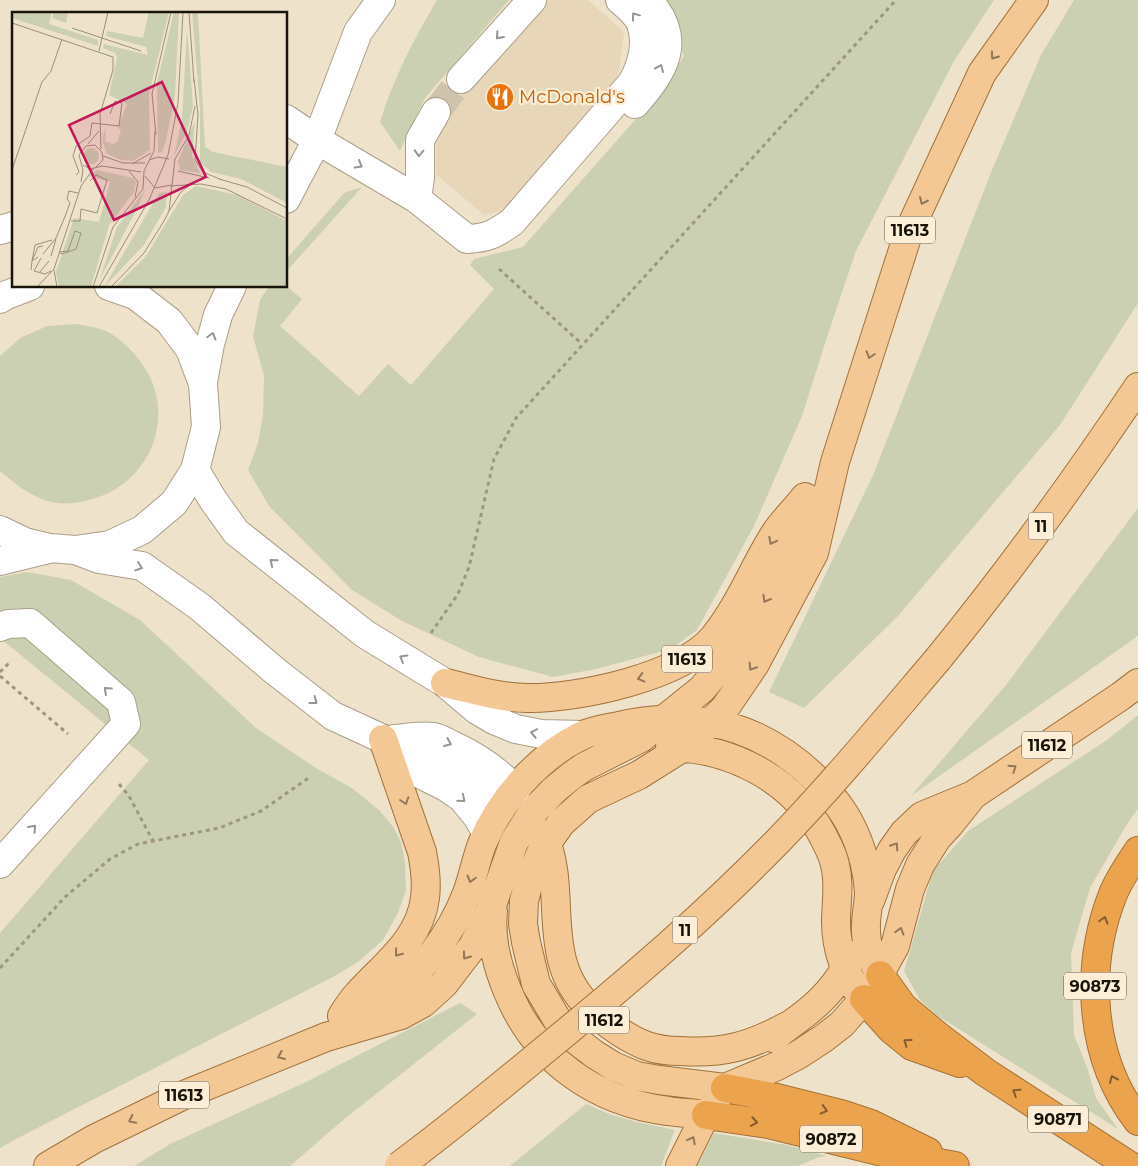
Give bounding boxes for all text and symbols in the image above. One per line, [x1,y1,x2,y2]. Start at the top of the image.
inset map [12,12,288,288]
one-way arrow [632,13,641,22]
one-way arrow [496,31,505,40]
one-way arrow [991,50,1000,59]
one-way arrow [654,64,664,73]
restaurant icon: McDonald's [485,82,515,112]
place label: McDonald's [519,86,625,108]
one-way arrow [414,149,425,157]
one-way arrow [354,159,363,169]
one-way arrow [919,196,929,205]
road number: 11613 [885,216,935,244]
one-way arrow [206,333,216,341]
one-way arrow [865,350,875,358]
road number: 11 [1028,512,1054,540]
one-way arrow [768,535,778,544]
one-way arrow [269,558,278,567]
one-way arrow [134,561,143,571]
one-way arrow [762,594,772,603]
road number: 11613 [662,646,712,672]
one-way arrow [400,654,409,664]
one-way arrow [749,662,759,671]
one-way arrow [637,672,646,683]
one-way arrow [103,687,112,696]
one-way arrow [308,695,318,704]
one-way arrow [529,728,538,739]
road number: 11612 [1022,732,1072,758]
one-way arrow [443,737,452,747]
one-way arrow [1008,764,1017,774]
one-way arrow [457,794,466,803]
one-way arrow [399,797,409,805]
one-way arrow [27,824,36,833]
one-way arrow [889,843,898,852]
one-way arrow [466,874,476,882]
road number: 11 [672,916,698,944]
one-way arrow [1099,917,1109,925]
one-way arrow [894,927,905,935]
one-way arrow [394,948,403,957]
one-way arrow [463,951,472,960]
road number: 90873 [1064,972,1126,999]
road number: 11612 [579,1006,629,1034]
one-way arrow [904,1039,913,1047]
one-way arrow [277,1049,286,1060]
one-way arrow [1109,1075,1120,1084]
road number: 11613 [159,1082,209,1108]
one-way arrow [1012,1088,1021,1098]
one-way arrow [820,1104,828,1114]
road number: 90871 [1028,1106,1088,1132]
one-way arrow [128,1114,137,1124]
one-way arrow [750,1116,758,1126]
road number: 90872 [800,1126,862,1152]
one-way arrow [686,1136,696,1145]

